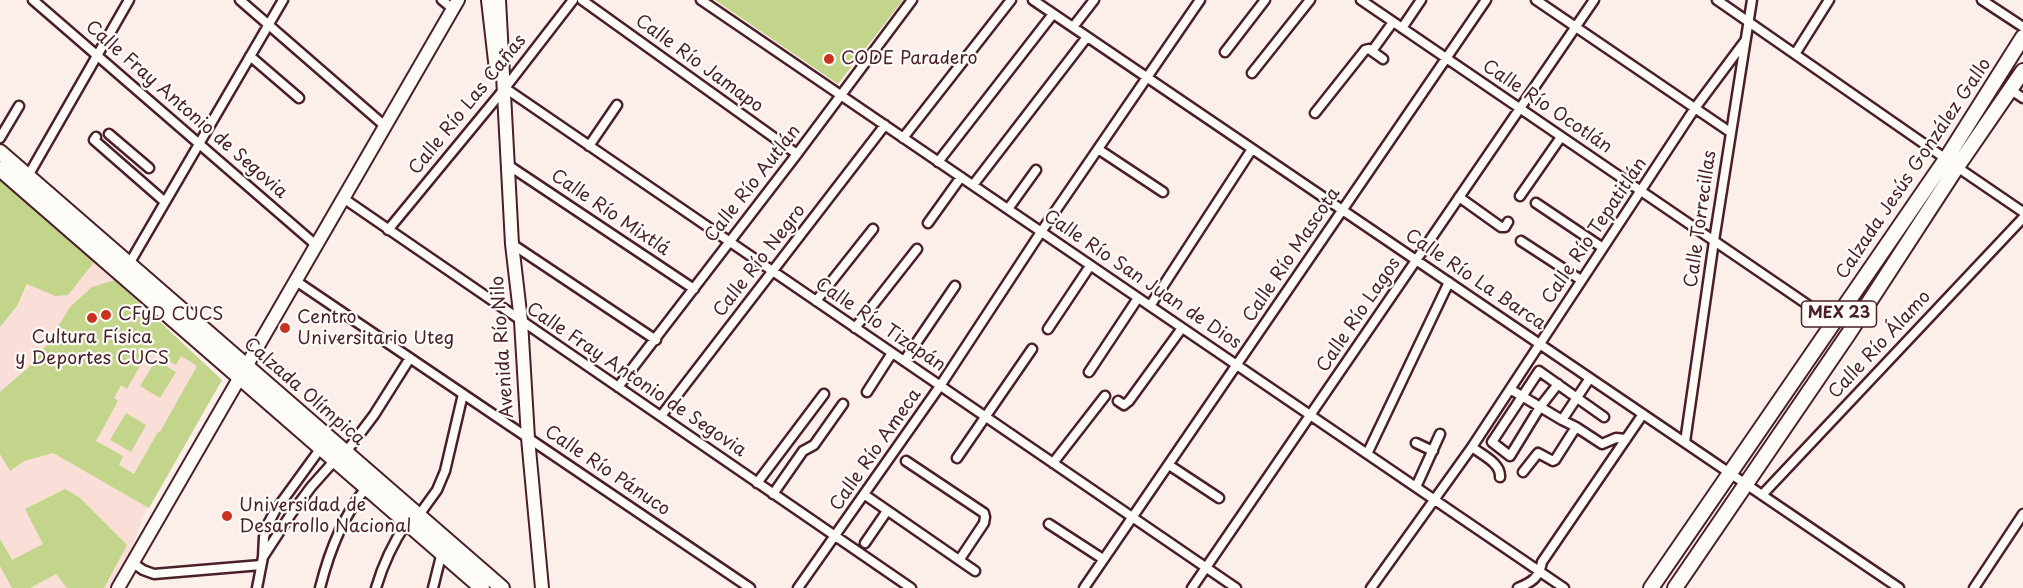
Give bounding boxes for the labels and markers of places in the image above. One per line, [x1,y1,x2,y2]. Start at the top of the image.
place label: CODE Paradero [841,48,977,70]
marker: CODE Paradero [822,52,836,66]
place label: CFyD CUCS [118,304,223,326]
place label: Centro Universitario Uteg [297,307,454,350]
marker: CFyD CUCS [99,308,113,322]
marker: Cultura Física y Deportes CUCS [85,311,99,325]
marker: Centro Universitario Uteg [278,321,292,335]
place label: Cultura Física y Deportes CUCS [15,327,169,370]
place label: Universidad de Desarrollo Nacional [239,495,411,538]
marker: Universidad de Desarrollo Nacional [220,509,234,523]

